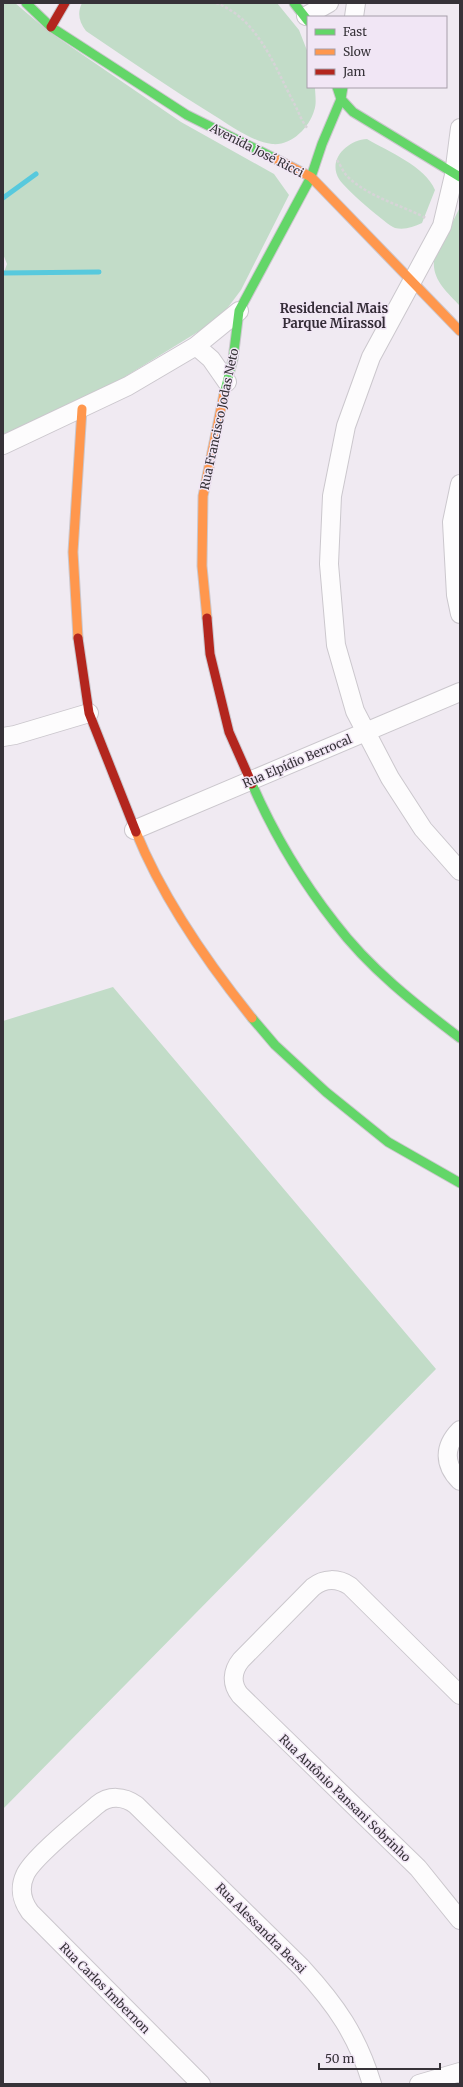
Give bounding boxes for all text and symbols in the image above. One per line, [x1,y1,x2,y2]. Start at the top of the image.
legend [307,16,447,88]
text: Fast [343,24,367,39]
text: Slow [343,44,372,59]
text: Jam [342,64,366,79]
street label: Avenida José Ricci [207,119,307,180]
district label: Residencial Mais Parque Mirassol [280,300,389,332]
street label: Rua Francisco Jodas Neto [197,347,241,491]
street label: Rua Elpídio Berrocal [240,731,354,791]
street label: Rua Antônio Pansani Sobrinho [276,1731,414,1865]
street label: Rua Alessandra Bersi [213,1880,309,1976]
street label: Rua Carlos Imbernon [57,1940,153,2036]
scale bar [319,2045,440,2071]
text: 50 m [325,2051,354,2066]

